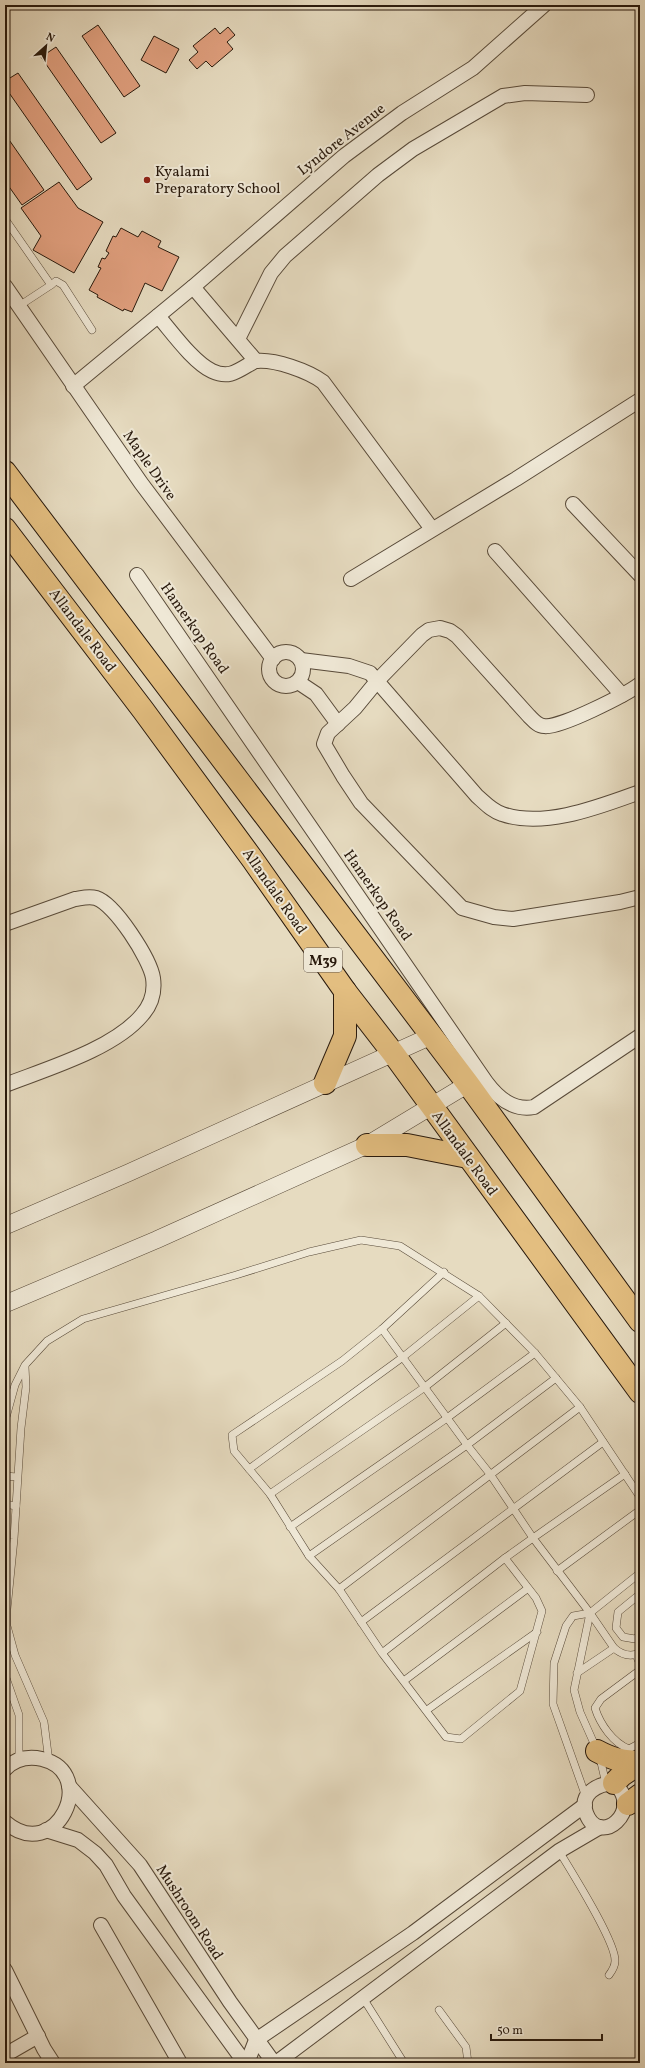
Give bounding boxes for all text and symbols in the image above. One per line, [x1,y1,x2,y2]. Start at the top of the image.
north arrow [26,26,66,66]
text: N [43,30,57,47]
street label: Lyndore Avenue [294,99,390,181]
place label: Kyalami Preparatory School [155,162,281,200]
marker: Kyalami Preparatory School [142,175,152,185]
street label: Maple Drive [117,427,181,505]
street label: Hamerkop Road [155,579,233,679]
street label: Allandale Road [43,585,120,677]
street label: Allandale Road [236,845,311,939]
street label: Hamerkop Road [338,846,416,946]
road number: M39 [304,948,342,972]
street label: Allandale Road [426,1107,502,1201]
street label: Mushroom Road [150,1861,227,1965]
scale bar [491,2016,602,2042]
text: 50 m [497,2023,523,2039]

